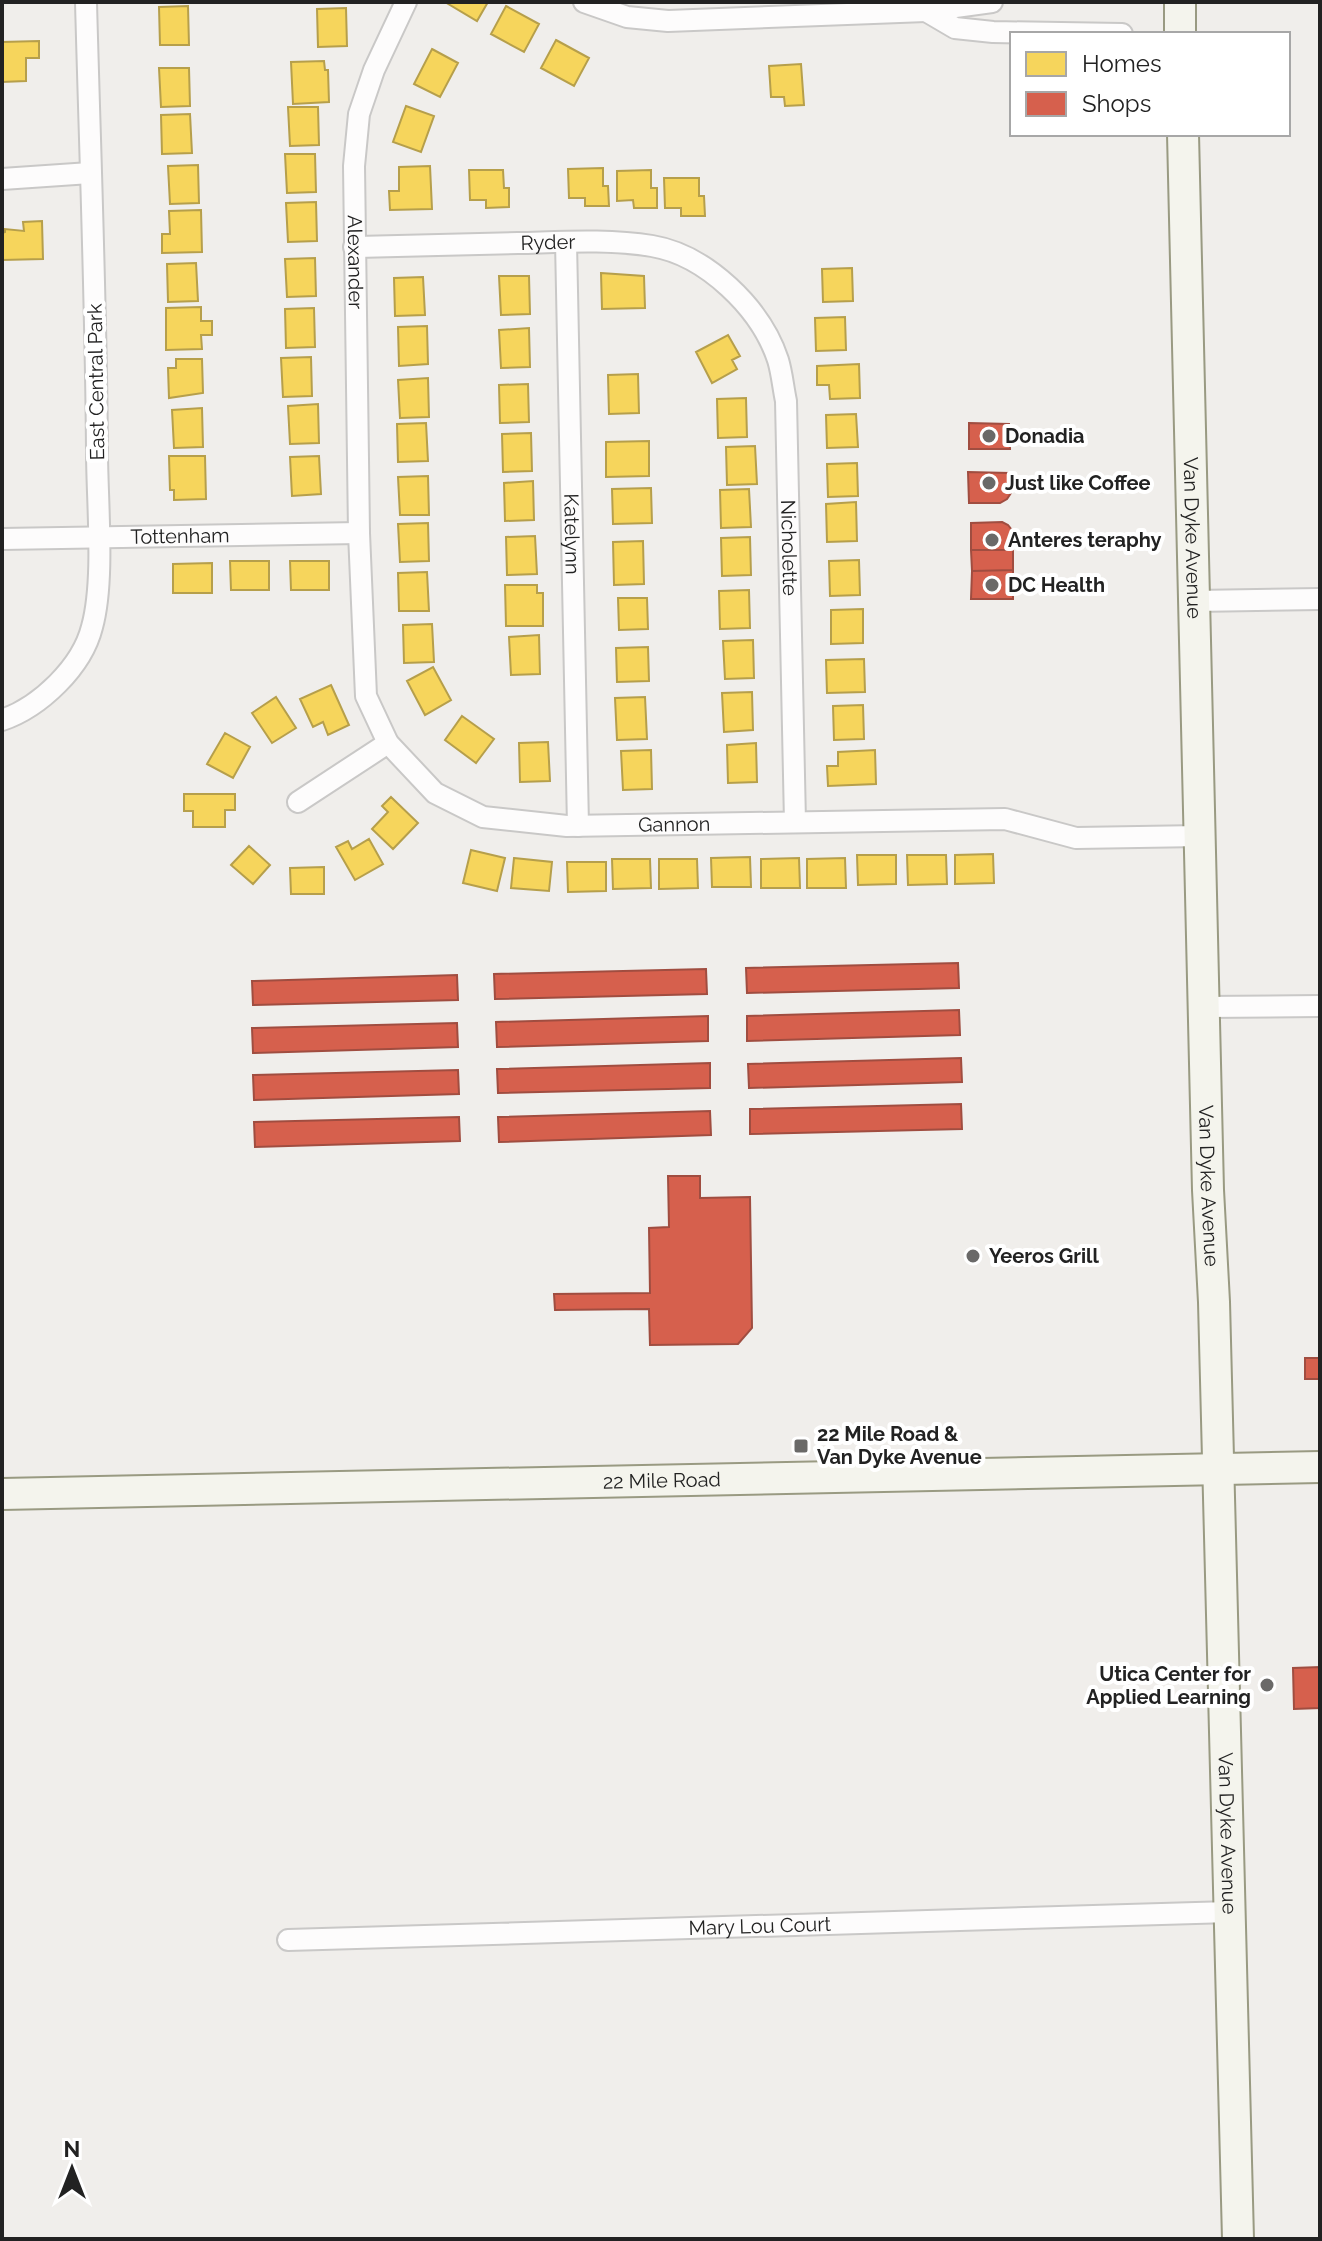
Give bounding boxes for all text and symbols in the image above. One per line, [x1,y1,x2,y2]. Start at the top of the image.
legend [1010,32,1290,136]
text: Homes [1082,49,1162,78]
text: Shops [1082,89,1151,118]
street label: Alexander [343,215,368,309]
street label: Ryder [520,230,576,255]
street label: East Central Park [83,303,109,461]
place label: Donadia [1005,424,1084,448]
marker: Donadia [980,427,998,445]
street label: Van Dyke Avenue [1179,457,1206,619]
place label: Just like Coffee [1005,471,1151,495]
marker: Just like Coffee [980,474,998,492]
street label: Katelynn [559,493,585,575]
street label: Nicholette [776,499,802,596]
street label: Tottenham [130,523,230,549]
place label: Anteres teraphy [1008,528,1162,552]
marker: Anteres teraphy [983,531,1001,549]
place label: DC Health [1008,573,1105,597]
marker: DC Health [983,576,1001,594]
street label: Gannon [638,812,711,837]
street label: Van Dyke Avenue [1194,1104,1224,1267]
place label: Yeeros Grill [989,1244,1099,1268]
marker: Yeeros Grill [964,1247,982,1265]
place label: 22 Mile Road & Van Dyke Avenue [817,1422,982,1469]
marker: 22 Mile Road & Van Dyke Avenue [792,1437,810,1455]
street label: 22 Mile Road [603,1467,721,1494]
place label: Utica Center for Applied Learning [1086,1662,1251,1709]
marker: Utica Center for Applied Learning [1258,1676,1276,1694]
street label: Van Dyke Avenue [1214,1752,1242,1915]
street label: Mary Lou Court [688,1912,832,1940]
north arrow [32,2129,112,2209]
text: N [64,2136,80,2162]

